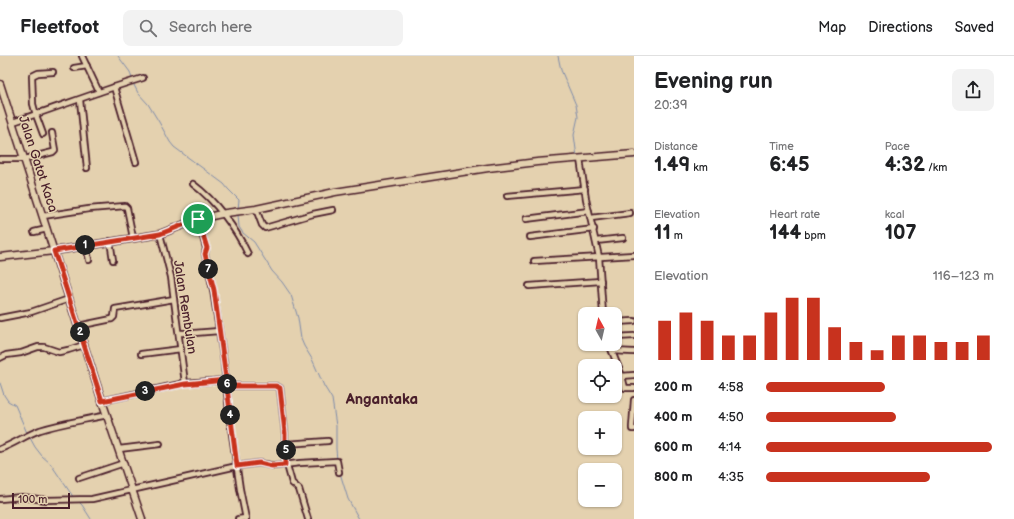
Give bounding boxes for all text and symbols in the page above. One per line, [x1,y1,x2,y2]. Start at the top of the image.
search box [123,10,403,46]
text: Fleetfoot [20,16,99,39]
icon: search [137,17,159,39]
text: Search here [169,18,252,37]
text: Map [818,19,846,36]
text: Directions [868,19,933,36]
text: Saved [955,19,994,36]
text: Evening run [654,68,773,95]
button: share [952,69,994,111]
text: 20:39 [654,97,687,113]
street label: Jalan Gatot Kaca [15,114,61,214]
text: Distance [654,140,698,153]
text: Time [769,140,794,153]
text: Pace [885,140,910,153]
text: 1.49 [654,153,690,177]
text: 6:45 [769,153,810,177]
text: 4:32 [885,153,925,177]
text: km [690,161,708,174]
text: /km [925,161,947,174]
pin [181,202,215,236]
icon: arrive [187,208,209,230]
text: Elevation [654,208,700,221]
text: Heart rate [769,208,820,221]
text: kcal [885,208,904,221]
text: 11 [654,221,671,245]
text: 144 [769,221,801,245]
text: 107 [885,221,917,245]
text: m [671,229,683,242]
text: bpm [801,229,826,242]
pin: 1 [75,235,95,255]
text: 1 [83,238,87,251]
street label: Jalan Rembulan [170,259,200,355]
pin: 7 [198,259,218,279]
text: 7 [205,262,211,275]
text: Elevation [654,268,708,284]
text: 116–123 m [933,268,994,284]
north arrow [578,307,622,351]
map controls [578,307,622,507]
pin: 2 [70,322,90,342]
text: 2 [77,325,83,338]
button: locate [578,359,622,403]
pin: 6 [217,374,237,394]
text: 6 [224,377,230,390]
text: 200 m [654,379,692,395]
text: 4:58 [718,379,744,395]
pin: 3 [135,381,155,401]
text: 3 [142,384,148,397]
district label: Angantaka [345,390,418,409]
pin: 4 [220,405,240,425]
text: 4 [227,408,233,421]
text: 400 m [654,409,692,425]
text: 4:50 [718,409,744,425]
button: + [578,411,622,455]
text: 600 m [654,439,693,455]
text: 4:14 [718,439,742,455]
pin: 5 [276,440,296,460]
text: 5 [283,443,289,456]
button: − [578,463,622,507]
text: 800 m [654,469,693,485]
text: 4:35 [718,469,744,485]
scale bar [12,491,70,510]
text: 100 m [18,493,47,506]

